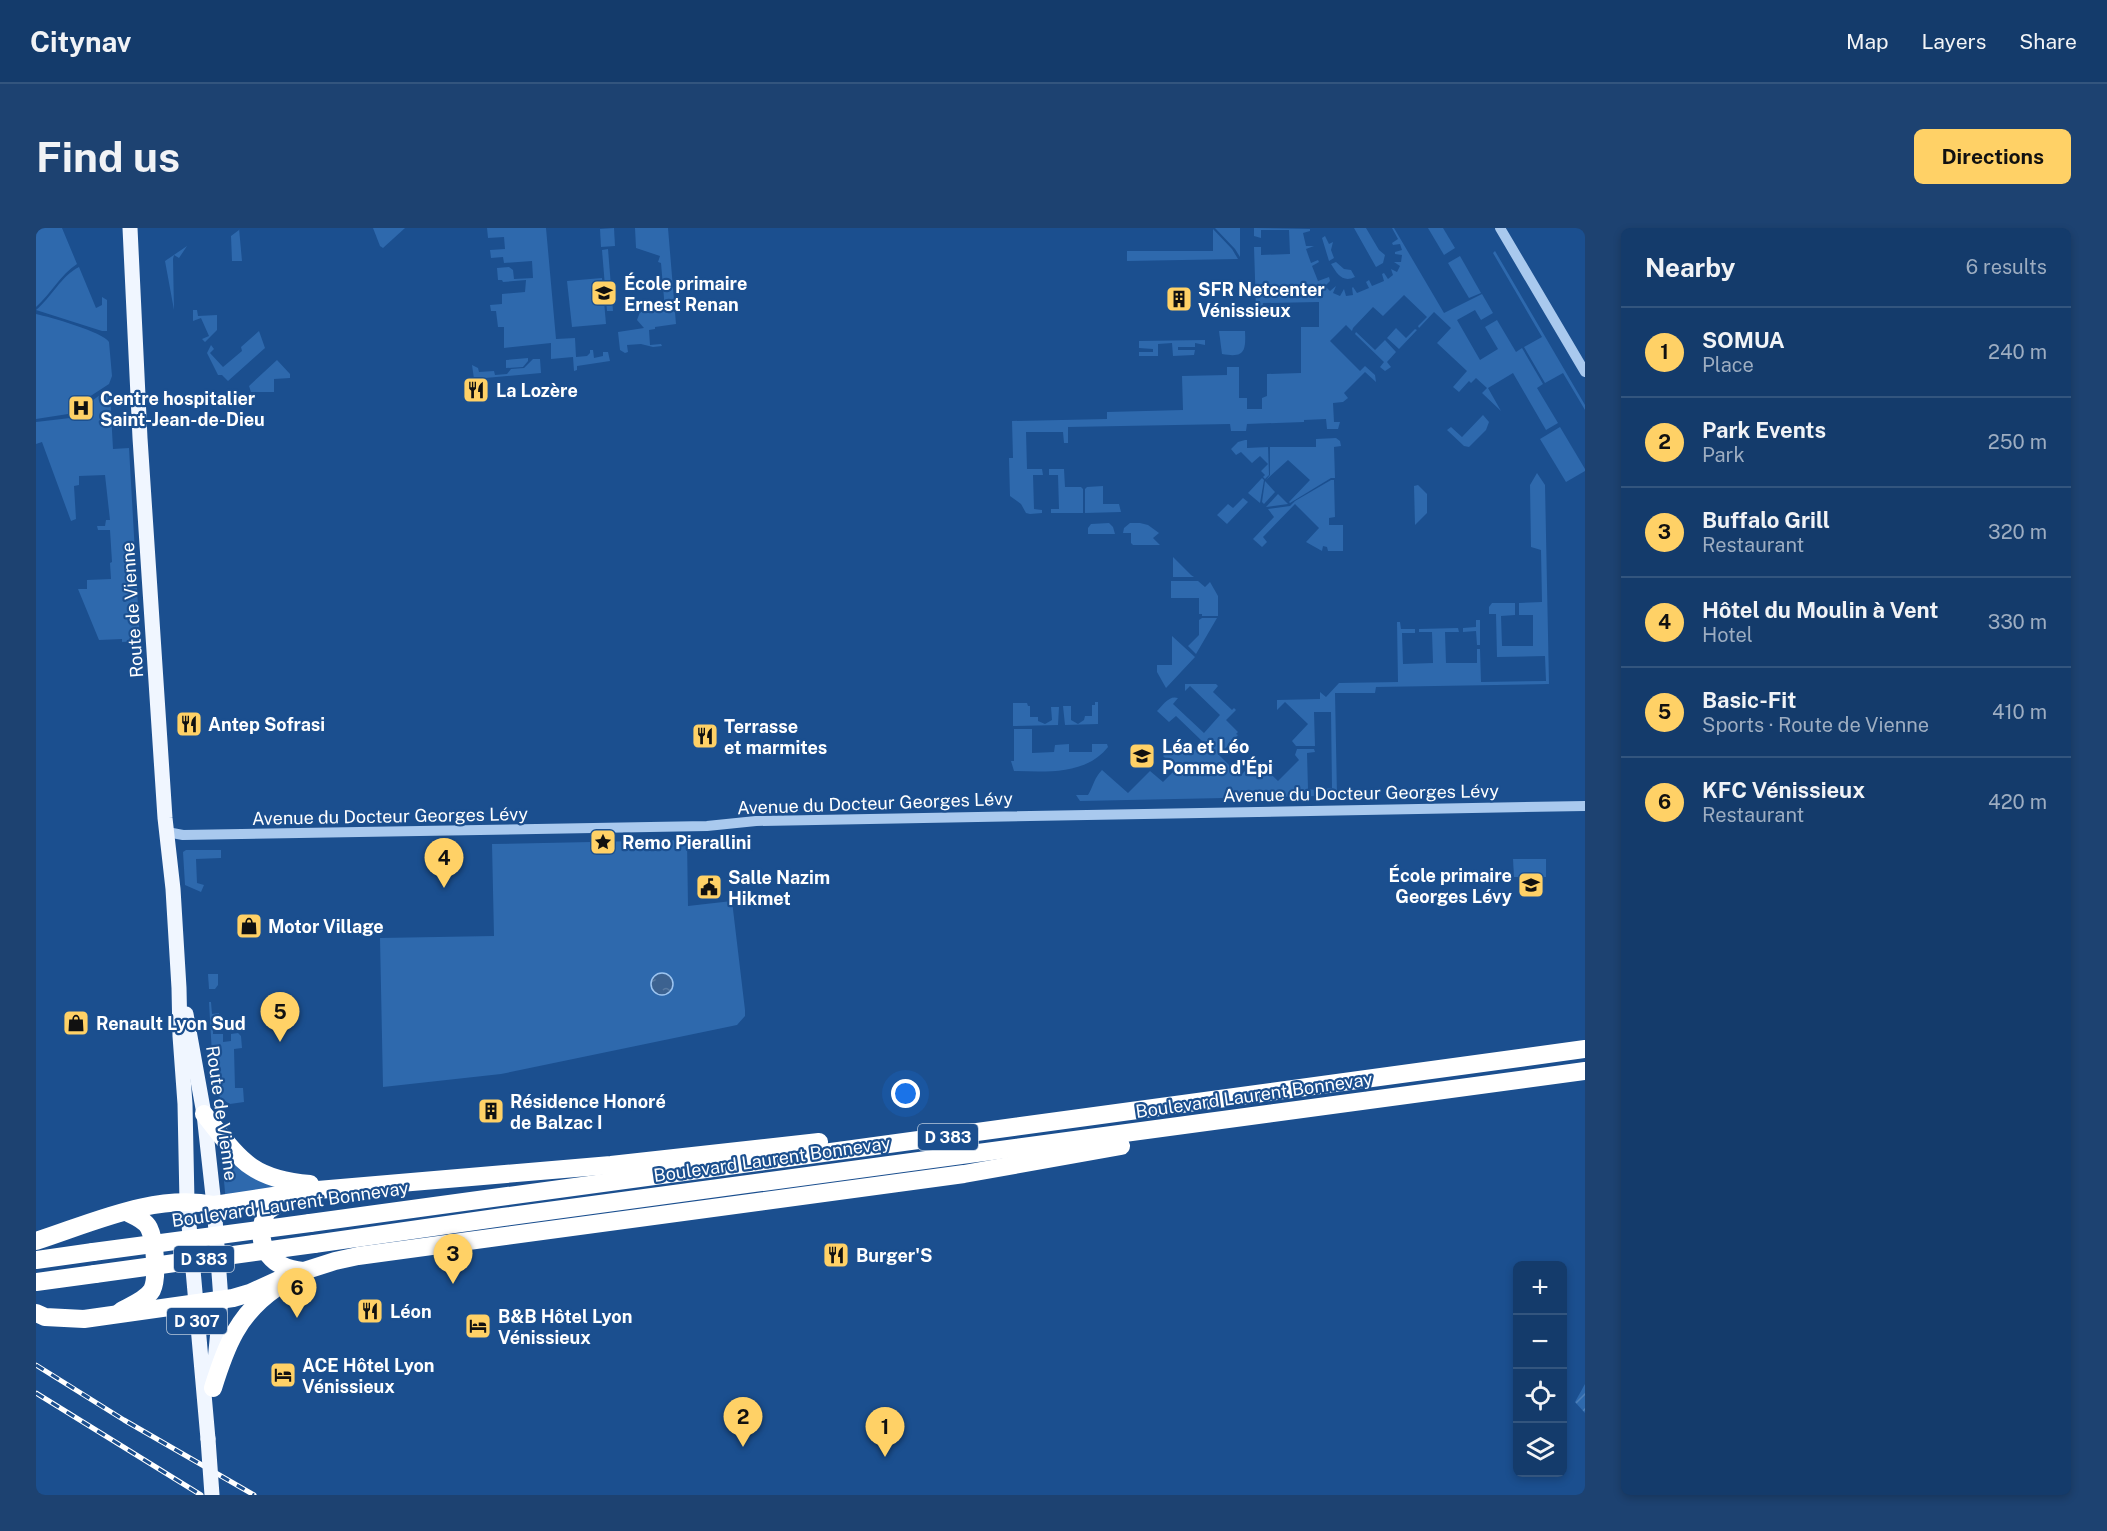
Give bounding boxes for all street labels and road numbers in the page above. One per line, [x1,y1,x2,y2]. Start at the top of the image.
street label: Route de Vienne [117,541,147,679]
street label: Avenue du Docteur Georges Lévy [1223,780,1500,806]
street label: Avenue du Docteur Georges Lévy [737,788,1014,818]
street label: Avenue du Docteur Georges Lévy [252,803,529,829]
street label: Route de Vienne [202,1044,242,1182]
street label: Boulevard Laurent Bonnevay [1134,1068,1374,1122]
road number: D 383 [918,1124,978,1150]
street label: Boulevard Laurent Bonnevay [652,1132,892,1186]
street label: Boulevard Laurent Bonnevay [170,1177,410,1231]
road number: D 383 [174,1246,234,1272]
road number: D 307 [167,1308,227,1334]

